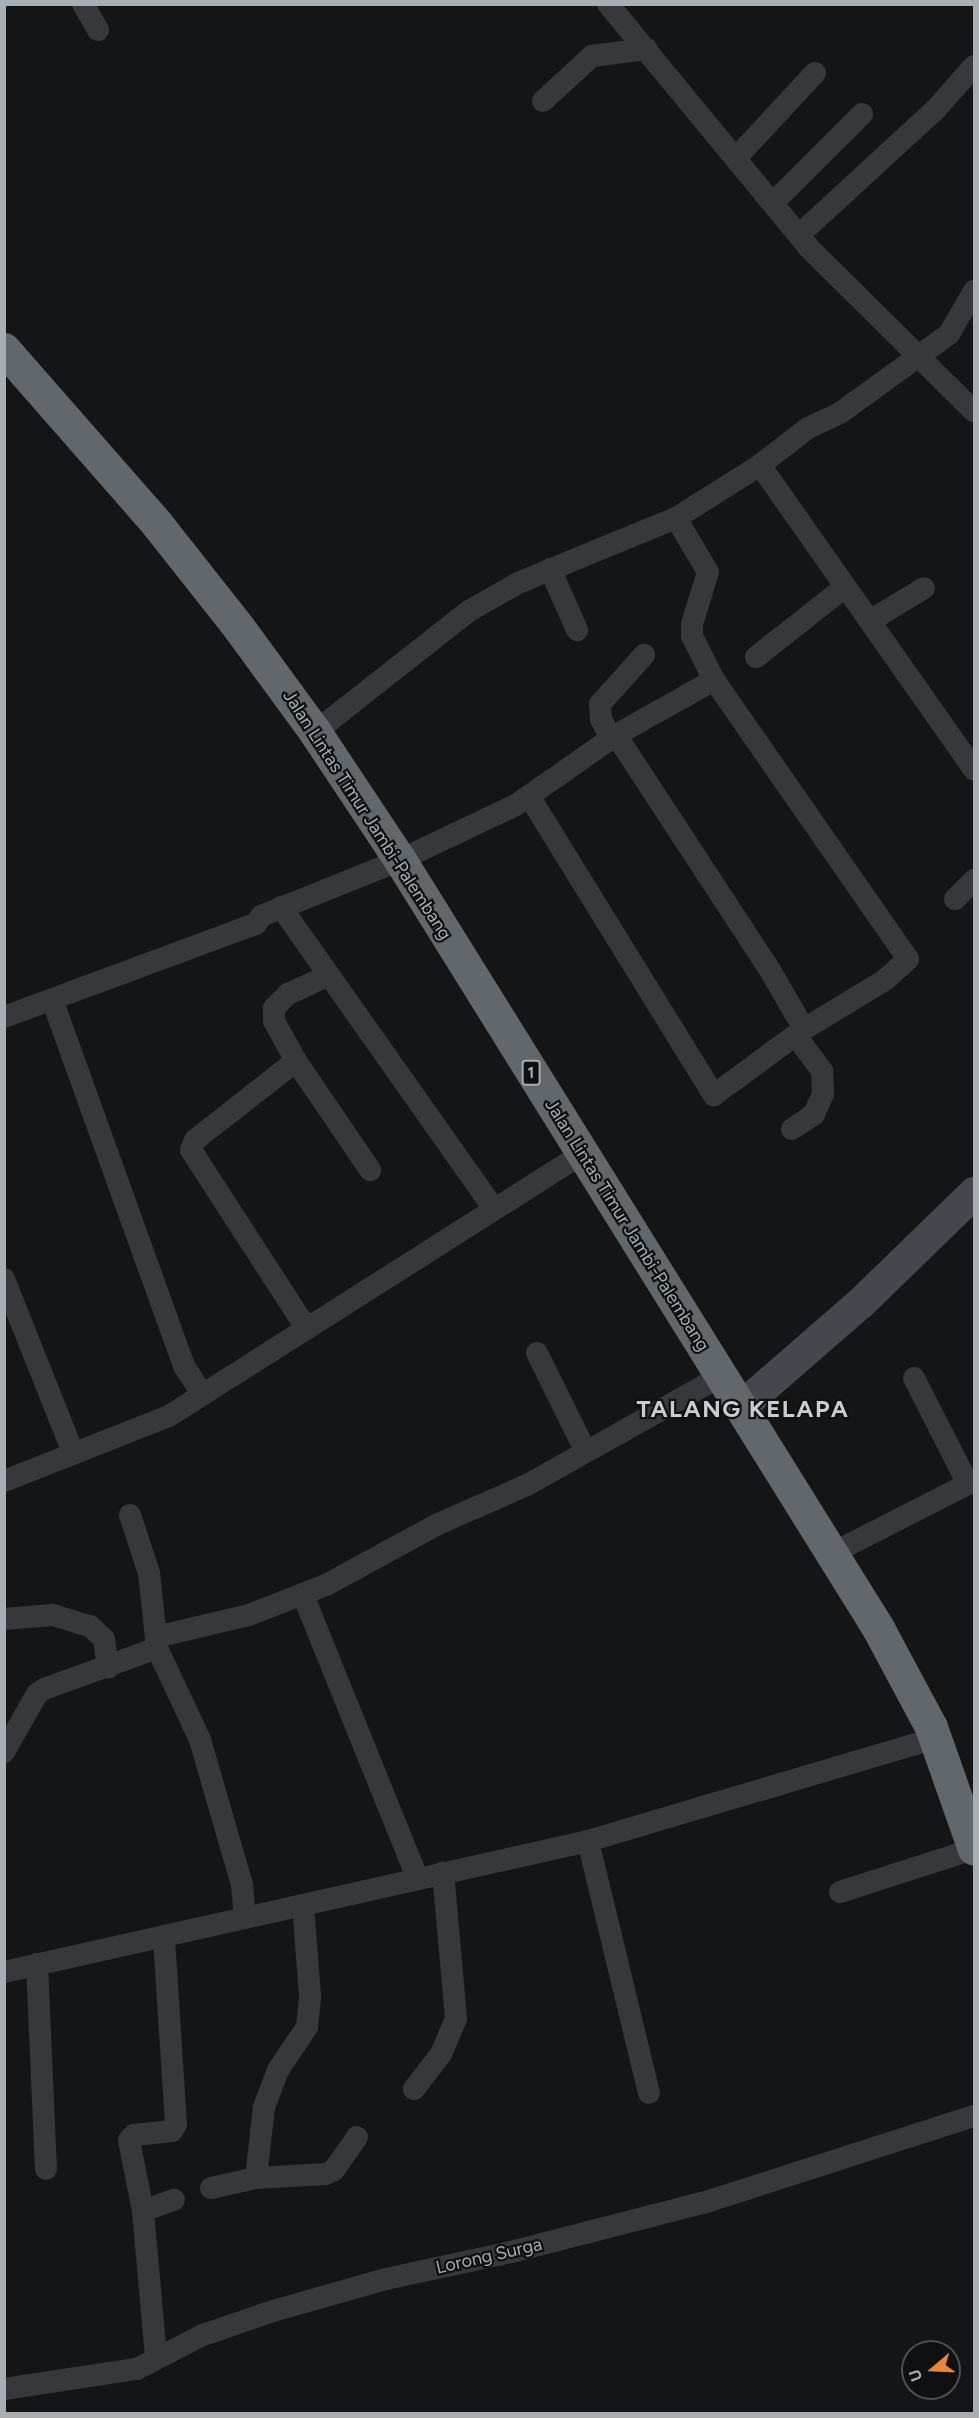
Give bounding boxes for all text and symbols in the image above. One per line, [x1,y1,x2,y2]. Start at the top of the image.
street label: Jalan Lintas Timur Jambi-Palembang [278,686,456,944]
road number: 1 [520,1060,542,1086]
street label: Jalan Lintas Timur Jambi-Palembang [540,1095,714,1355]
district label: TALANG KELAPA [637,1395,849,1423]
street label: Lorong Surga [434,2233,544,2279]
north arrow [901,2340,961,2400]
text: U [905,2367,926,2384]

